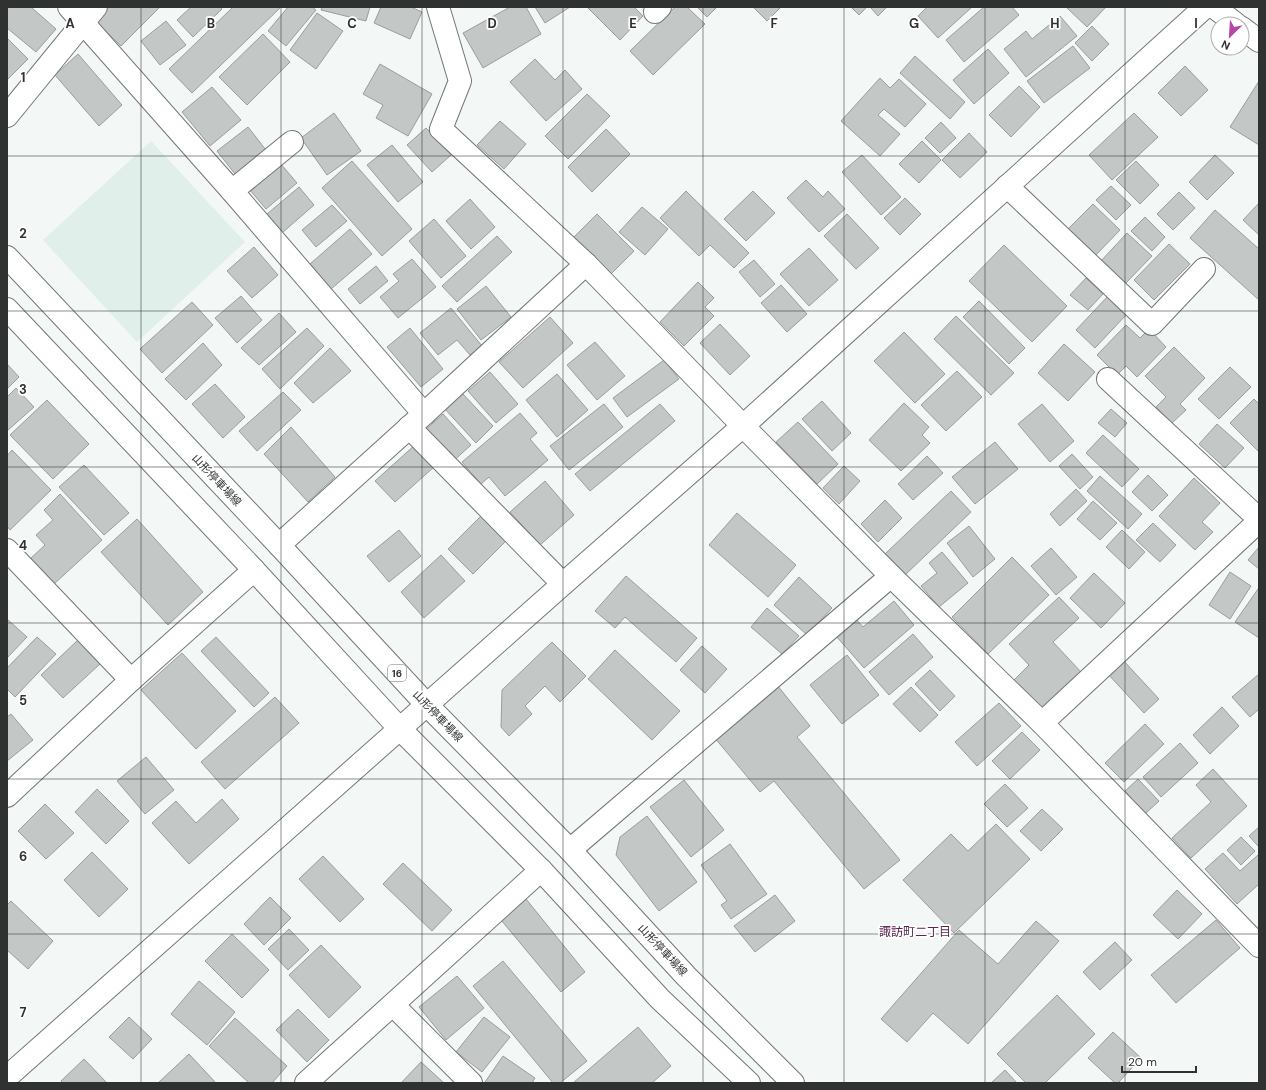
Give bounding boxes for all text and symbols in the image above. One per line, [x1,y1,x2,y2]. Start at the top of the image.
text: A [65,15,75,32]
text: B [207,15,215,32]
text: C [347,15,357,32]
text: D [487,15,497,32]
text: E [629,15,637,32]
text: F [770,15,778,32]
text: G [909,15,919,32]
text: H [1050,15,1060,32]
text: I [1194,15,1198,32]
north arrow [1210,16,1250,56]
text: N [1219,37,1232,53]
text: 1 [21,69,25,86]
text: 2 [19,225,27,242]
text: 3 [19,381,27,398]
street label: 山形停車場線 [189,451,245,509]
text: 4 [19,537,27,554]
road number: 16 [388,665,406,681]
street label: 山形停車場線 [410,687,466,745]
text: 5 [19,692,27,709]
text: 6 [19,848,27,865]
street label: 山形停車場線 [635,921,691,979]
district label: 諏訪町二丁目 [879,924,951,940]
text: 7 [20,1004,27,1021]
scale bar [1122,1048,1196,1074]
text: 20 m [1128,1054,1157,1070]

